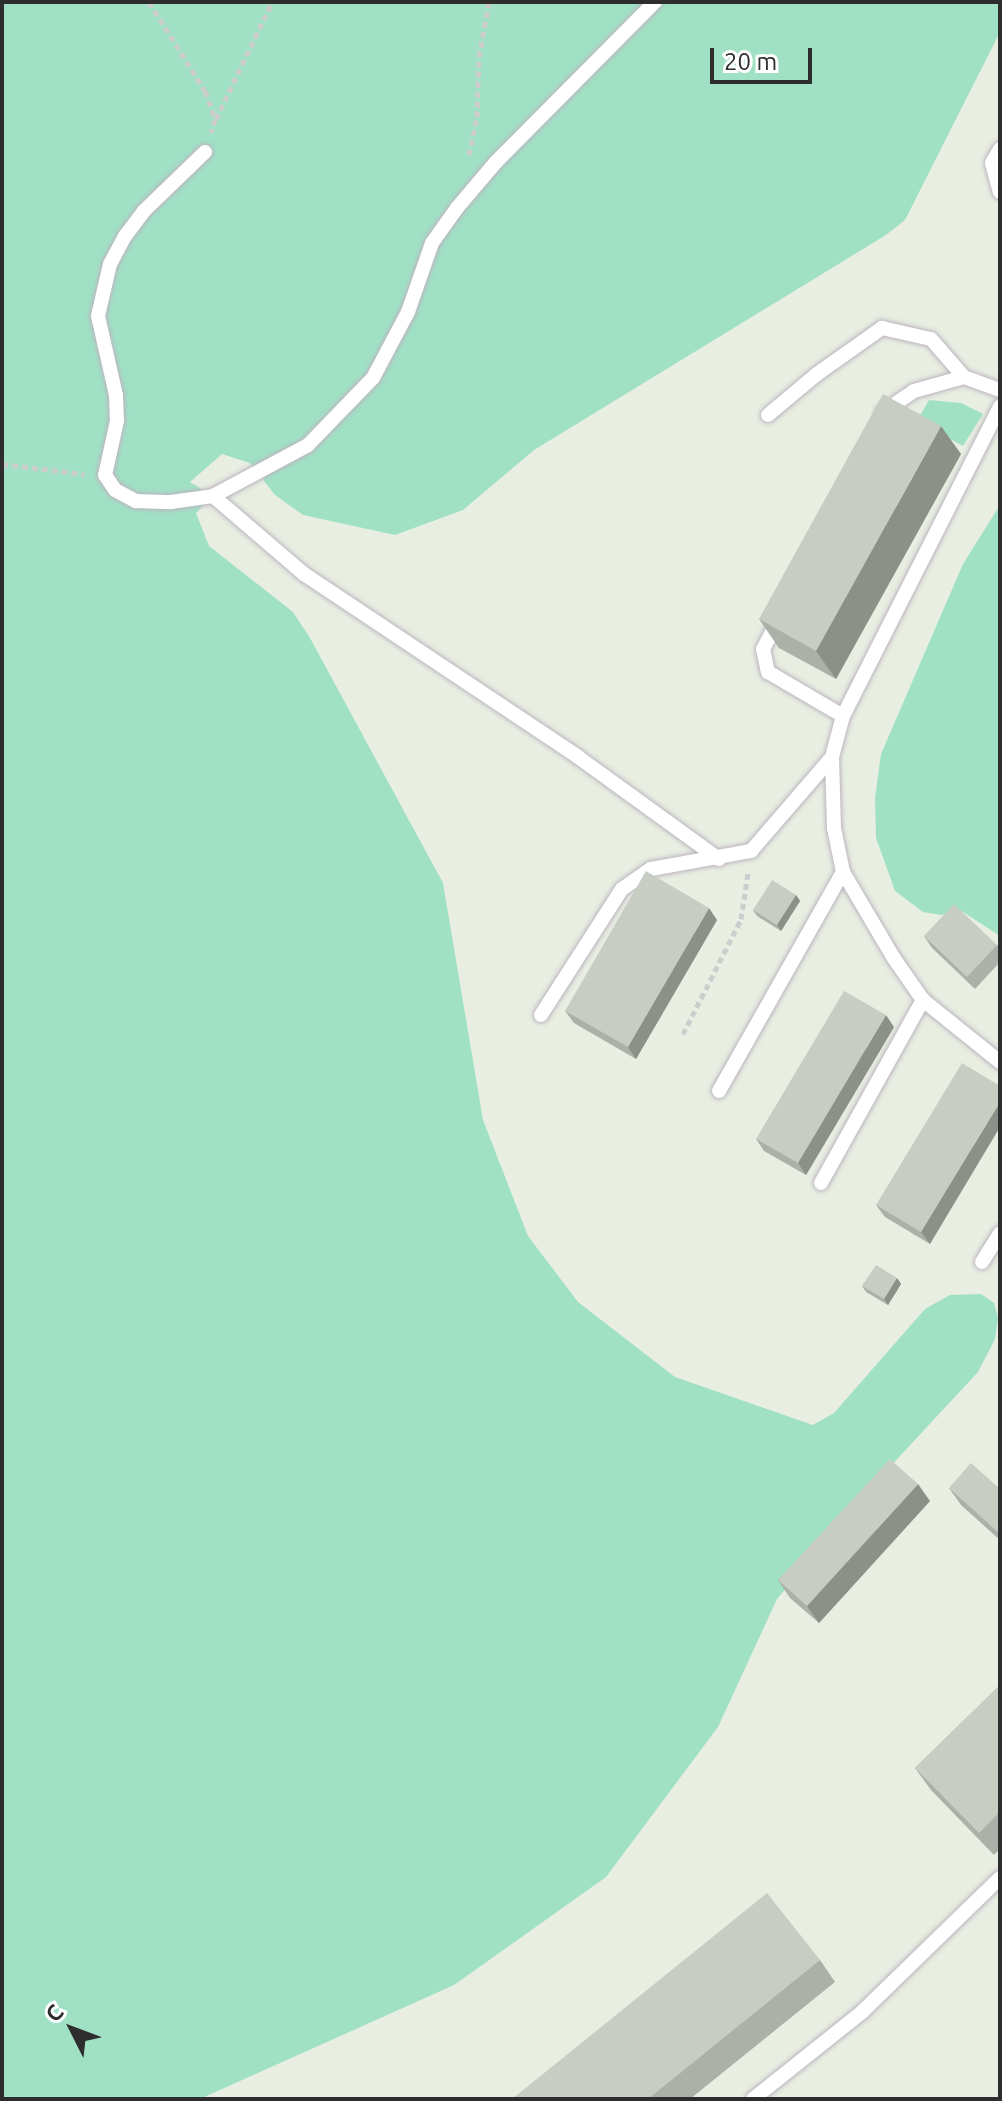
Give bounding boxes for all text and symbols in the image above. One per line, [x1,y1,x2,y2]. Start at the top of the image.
scale bar [714,32,816,82]
text: 20 m [724,48,777,75]
north arrow [32,1989,112,2069]
text: С [40,1999,68,2026]

